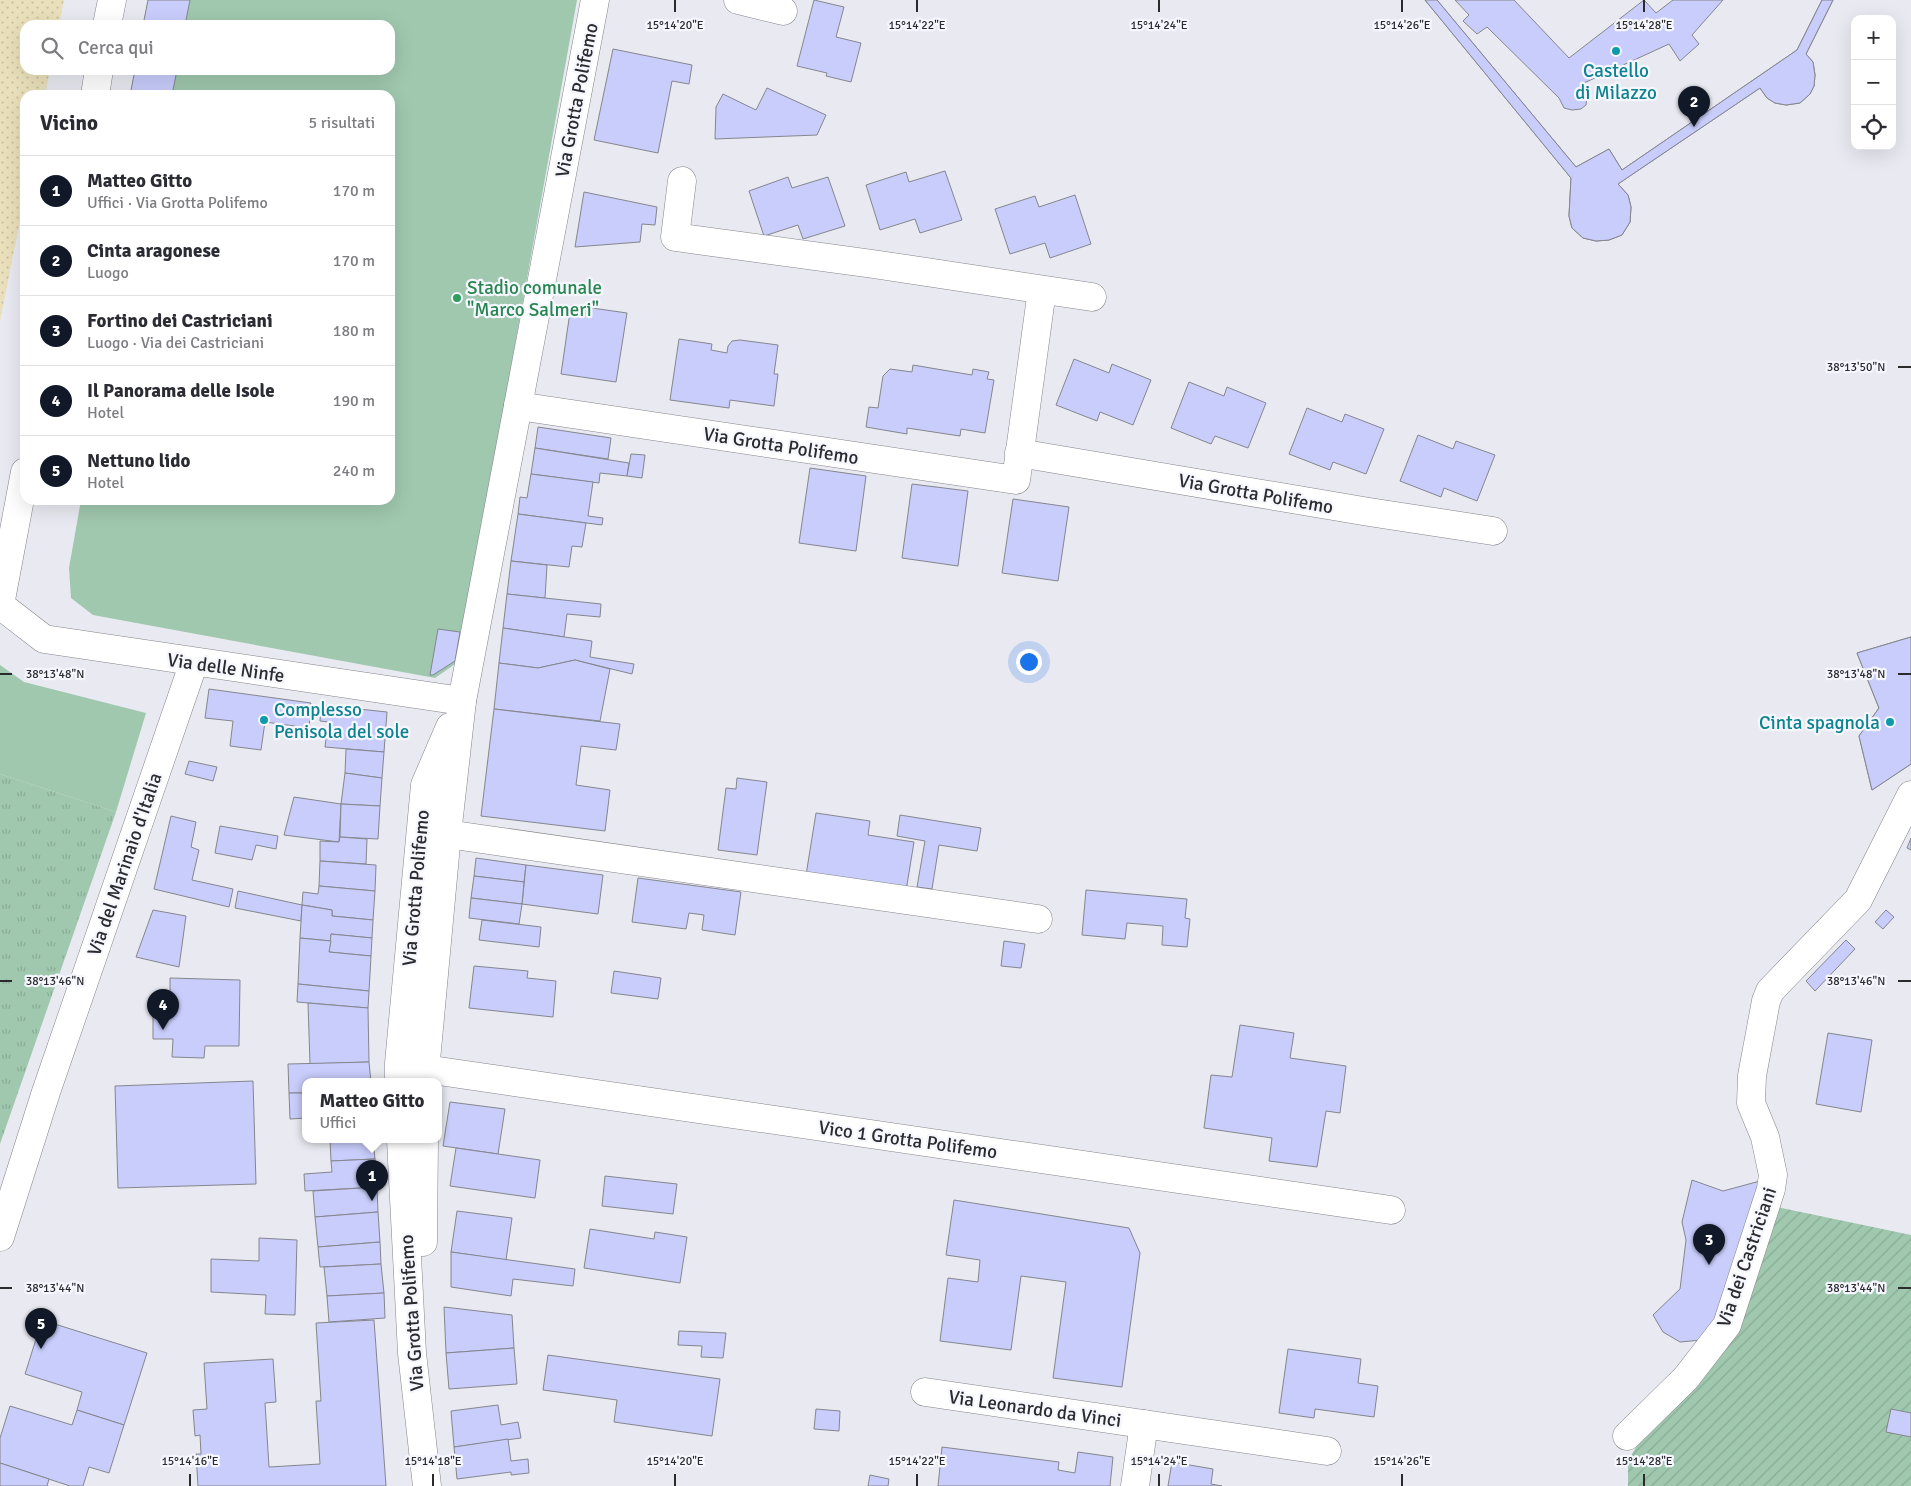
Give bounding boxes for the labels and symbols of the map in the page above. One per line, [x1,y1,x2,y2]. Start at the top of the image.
text: 15°14'20"E [646,18,704,33]
text: 15°14'22"E [888,18,946,33]
text: 15°14'24"E [1130,18,1188,33]
text: 15°14'26"E [1373,18,1431,33]
text: 15°14'28"E [1615,18,1673,33]
street label: Via Grotta Polifemo [550,21,604,180]
marker: Castello di Milazzo [1610,45,1622,57]
place label: Castello di Milazzo [1575,59,1657,105]
pin: 2 [1678,86,1710,127]
place label: Stadio comunale "Marco Salmeri" [467,276,602,322]
marker: Stadio comunale "Marco Salmeri" [451,292,463,304]
text: 38°13'50"N [1827,360,1885,375]
street label: Via Grotta Polifemo [701,422,860,470]
street label: Via Grotta Polifemo [1176,469,1335,519]
street label: Via delle Ninfe [166,648,286,688]
your location [1016,649,1042,675]
text: 38°13'48"N [26,667,84,682]
text: 38°13'48"N [1827,667,1885,682]
place label: Complesso Penisola del sole [274,698,409,744]
place label: Cinta spagnola [1759,711,1880,735]
marker: Complesso Penisola del sole [258,714,270,726]
marker: Cinta spagnola [1884,716,1896,728]
street label: Via del Marinaio d'Italia [82,770,168,959]
street label: Via Grotta Polifemo [397,809,435,967]
text: 38°13'46"N [26,974,84,989]
text: 38°13'46"N [1827,974,1885,989]
pin: 4 [147,989,179,1030]
street label: Vico 1 Grotta Polifemo [817,1116,999,1164]
pin: 1 [356,1160,388,1201]
street label: Via dei Castriciani [1712,1184,1782,1331]
pin: 3 [1693,1224,1725,1265]
street label: Via Grotta Polifemo [395,1234,429,1392]
text: 38°13'44"N [26,1281,84,1296]
text: 38°13'44"N [1827,1281,1885,1296]
pin: 5 [25,1308,57,1349]
street label: Via Leonardo da Vinci [947,1385,1123,1433]
text: 15°14'16"E [161,1454,219,1469]
text: 15°14'18"E [404,1454,462,1469]
text: 15°14'20"E [646,1454,704,1469]
text: 15°14'22"E [888,1454,946,1469]
text: 15°14'24"E [1130,1454,1188,1469]
text: 15°14'26"E [1373,1454,1431,1469]
text: 15°14'28"E [1615,1454,1673,1469]

